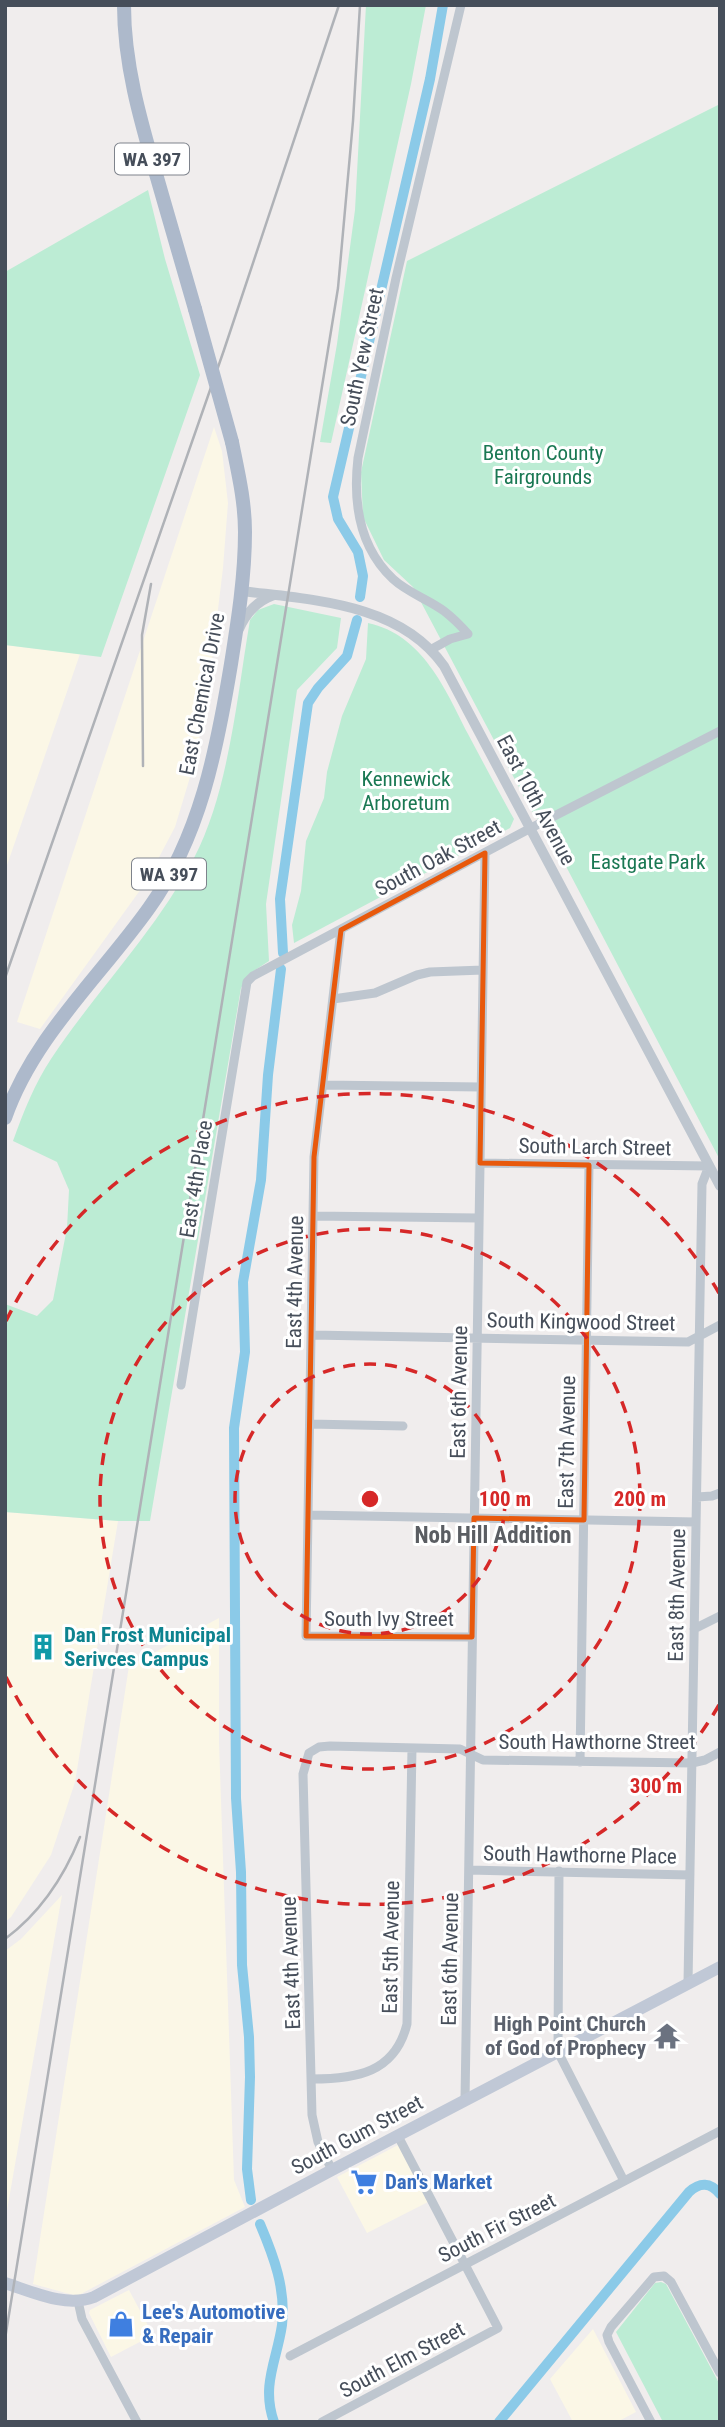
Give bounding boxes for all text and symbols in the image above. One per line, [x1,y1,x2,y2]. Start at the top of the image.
road number: WA 397 [115,144,189,174]
street label: South Yew Street [336,286,388,428]
park label: Benton County Fairgrounds [483,441,604,489]
street label: East Chemical Drive [174,611,230,777]
street label: East 10th Avenue [492,731,580,869]
park label: Kennewick Arboretum [362,767,451,815]
street label: South Oak Street [371,815,505,901]
park label: Eastgate Park [590,850,706,874]
road number: WA 397 [132,859,206,890]
street label: East 4th Place [175,1118,217,1240]
street label: South Larch Street [518,1134,672,1160]
street label: East 4th Avenue [282,1215,308,1349]
street label: South Kingwood Street [486,1308,676,1336]
street label: East 6th Avenue [446,1325,472,1459]
street label: East 7th Avenue [554,1375,580,1509]
centre of rings [358,1487,382,1511]
text: 100 m [479,1487,531,1511]
text: 200 m [614,1487,666,1511]
district label: Nob Hill Addition [415,1522,571,1549]
street label: East 8th Avenue [664,1528,690,1662]
street label: South Ivy Street [324,1607,454,1631]
place label: Dan Frost Municipal Serivces Campus [64,1623,231,1671]
building icon: Dan Frost Municipal Serivces Campus [28,1632,58,1662]
street label: South Hawthorne Street [499,1730,695,1754]
text: 300 m [630,1774,682,1798]
street label: South Hawthorne Place [483,1841,677,1869]
street label: East 5th Avenue [378,1880,404,2014]
street label: East 6th Avenue [437,1892,463,2026]
street label: East 4th Avenue [277,1896,305,2030]
place label: High Point Church of God of Prophecy [485,2012,647,2060]
temple icon: High Point Church of God of Prophecy [652,2021,682,2051]
street label: South Gum Street [287,2090,427,2180]
supermarket icon: Dan's Market [349,2167,379,2197]
place label: Dan's Market [385,2170,492,2194]
street label: South Fir Street [434,2188,560,2268]
place label: Lee's Automotive & Repair [142,2300,285,2348]
shop icon: Lee's Automotive & Repair [106,2309,136,2339]
street label: South Elm Street [336,2317,468,2403]

